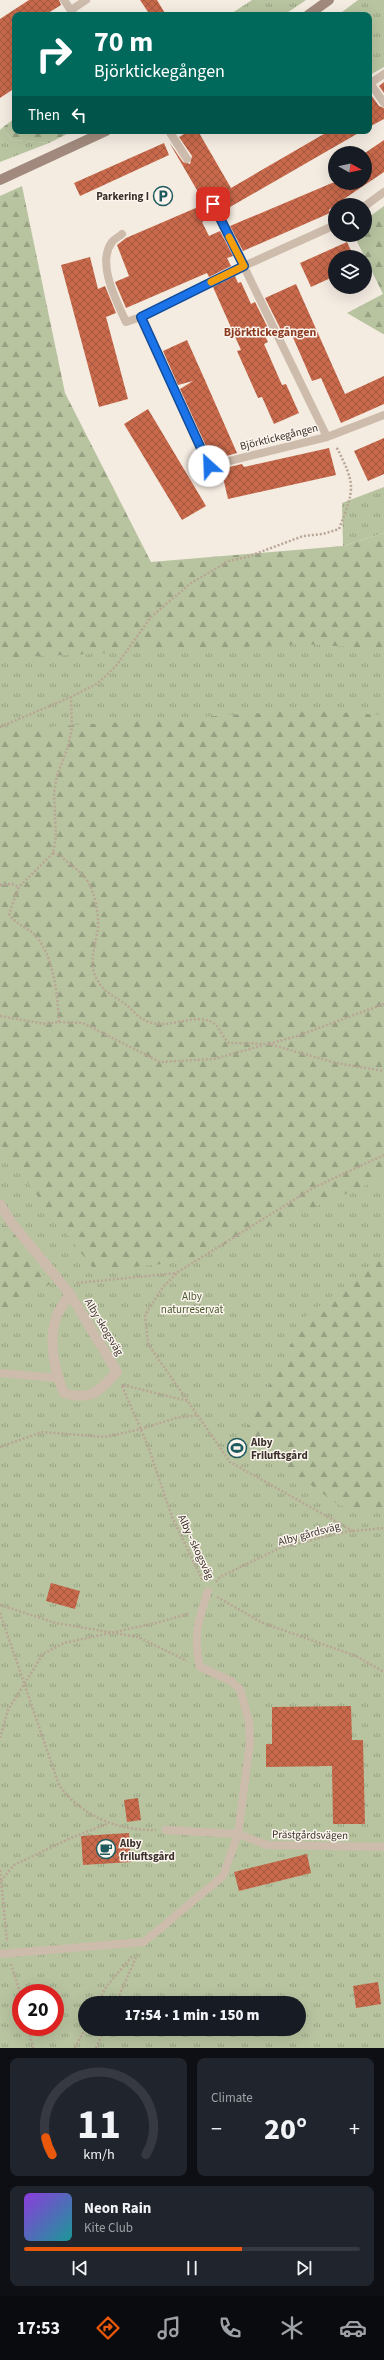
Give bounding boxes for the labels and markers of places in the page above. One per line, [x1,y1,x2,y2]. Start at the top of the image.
parking icon: Parkering I [152,185,174,207]
pin [196,187,230,221]
place label: Parkering I [96,189,149,204]
place label: Alby Friluftsgård [250,1435,308,1463]
sports icon: Alby Friluftsgård [226,1437,248,1459]
place label: Alby friluftsgård [119,1836,175,1864]
cafe icon: Alby friluftsgård [95,1838,117,1860]

